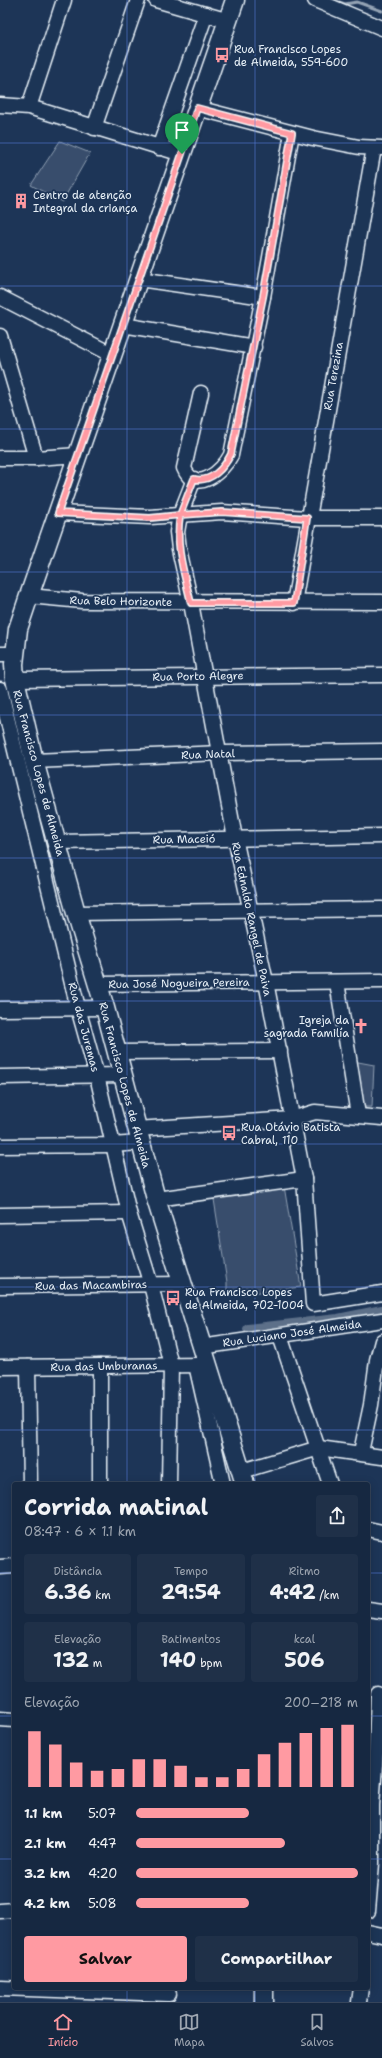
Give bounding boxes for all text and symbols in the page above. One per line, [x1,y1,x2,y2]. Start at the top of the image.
place label: Rua Francisco Lopes de Almeida, 559-600 [234,42,348,70]
bus stop icon: Rua Francisco Lopes de Almeida, 559-600 [213,46,231,64]
pin [165,113,199,154]
icon: arrive [171,119,193,141]
place label: Centro de atenção Integral da criança [33,188,137,216]
building icon: Centro de atenção Integral da criança [12,192,30,210]
street label: Rua Terezina [320,341,347,411]
street label: Rua Belo Horizonte [70,593,172,610]
street label: Rua Porto Alegre [152,668,244,685]
street label: Rua Francisco Lopes de Almeida [9,688,68,858]
street label: Rua Natal [181,746,236,763]
street label: Rua Maceió [153,831,216,848]
street label: Rua Ednaldo Rangel de Paiva [228,841,275,998]
street label: Rua José Nogueira Pereira [108,975,250,992]
street label: Rua das Juremas [64,981,103,1074]
street label: Rua Francisco Lopes de Almeida [95,1000,154,1170]
place label: Igreja da sagrada Familía [264,1013,349,1041]
church icon: Igreja da sagrada Familía [352,1017,370,1035]
place label: Rua Otávio Batista Cabral, 110 [241,1120,341,1148]
bus stop icon: Rua Otávio Batista Cabral, 110 [220,1124,238,1142]
street label: Rua das Macambiras [35,1277,147,1294]
place label: Rua Francisco Lopes de Almeida, 702-1004 [185,1285,304,1313]
bus stop icon: Rua Francisco Lopes de Almeida, 702-1004 [164,1289,182,1307]
street label: Rua Luciano José Almeida [222,1316,363,1351]
street label: Rua das Umburanas [50,1358,158,1375]
text: Corrida matinal [24,1493,208,1522]
button: share [316,1495,358,1537]
text: 08:47 · 6 × 1.1 km [24,1523,136,1540]
text: Distância [53,1564,102,1579]
text: Tempo [174,1564,208,1579]
text: Ritmo [289,1564,320,1579]
text: 6.36 [44,1579,92,1605]
text: 29:54 [161,1579,221,1605]
text: 4:42 [270,1579,316,1605]
text: km [92,1588,111,1603]
text: /km [316,1588,339,1603]
text: Elevação [54,1632,101,1647]
text: Batimentos [161,1632,221,1647]
text: kcal [294,1632,315,1647]
text: 132 [53,1647,89,1673]
text: 140 [160,1647,196,1673]
text: 506 [284,1647,325,1673]
text: m [89,1656,102,1671]
text: bpm [196,1656,222,1671]
text: Elevação [24,1694,80,1711]
text: 200–218 m [284,1694,358,1711]
text: 1.1 km [24,1805,62,1822]
text: 5:07 [88,1805,116,1822]
text: 2.1 km [24,1835,66,1852]
text: 4:47 [88,1835,117,1852]
text: 3.2 km [24,1865,70,1882]
text: 4:20 [88,1865,117,1882]
text: 4.2 km [24,1895,70,1912]
text: 5:08 [88,1895,117,1912]
button: Salvar [24,1936,187,1982]
button: Compartilhar [195,1936,358,1982]
tab: Início [48,2011,78,2050]
tab: Mapa [174,2011,204,2050]
tab: Salvos [300,2011,334,2050]

